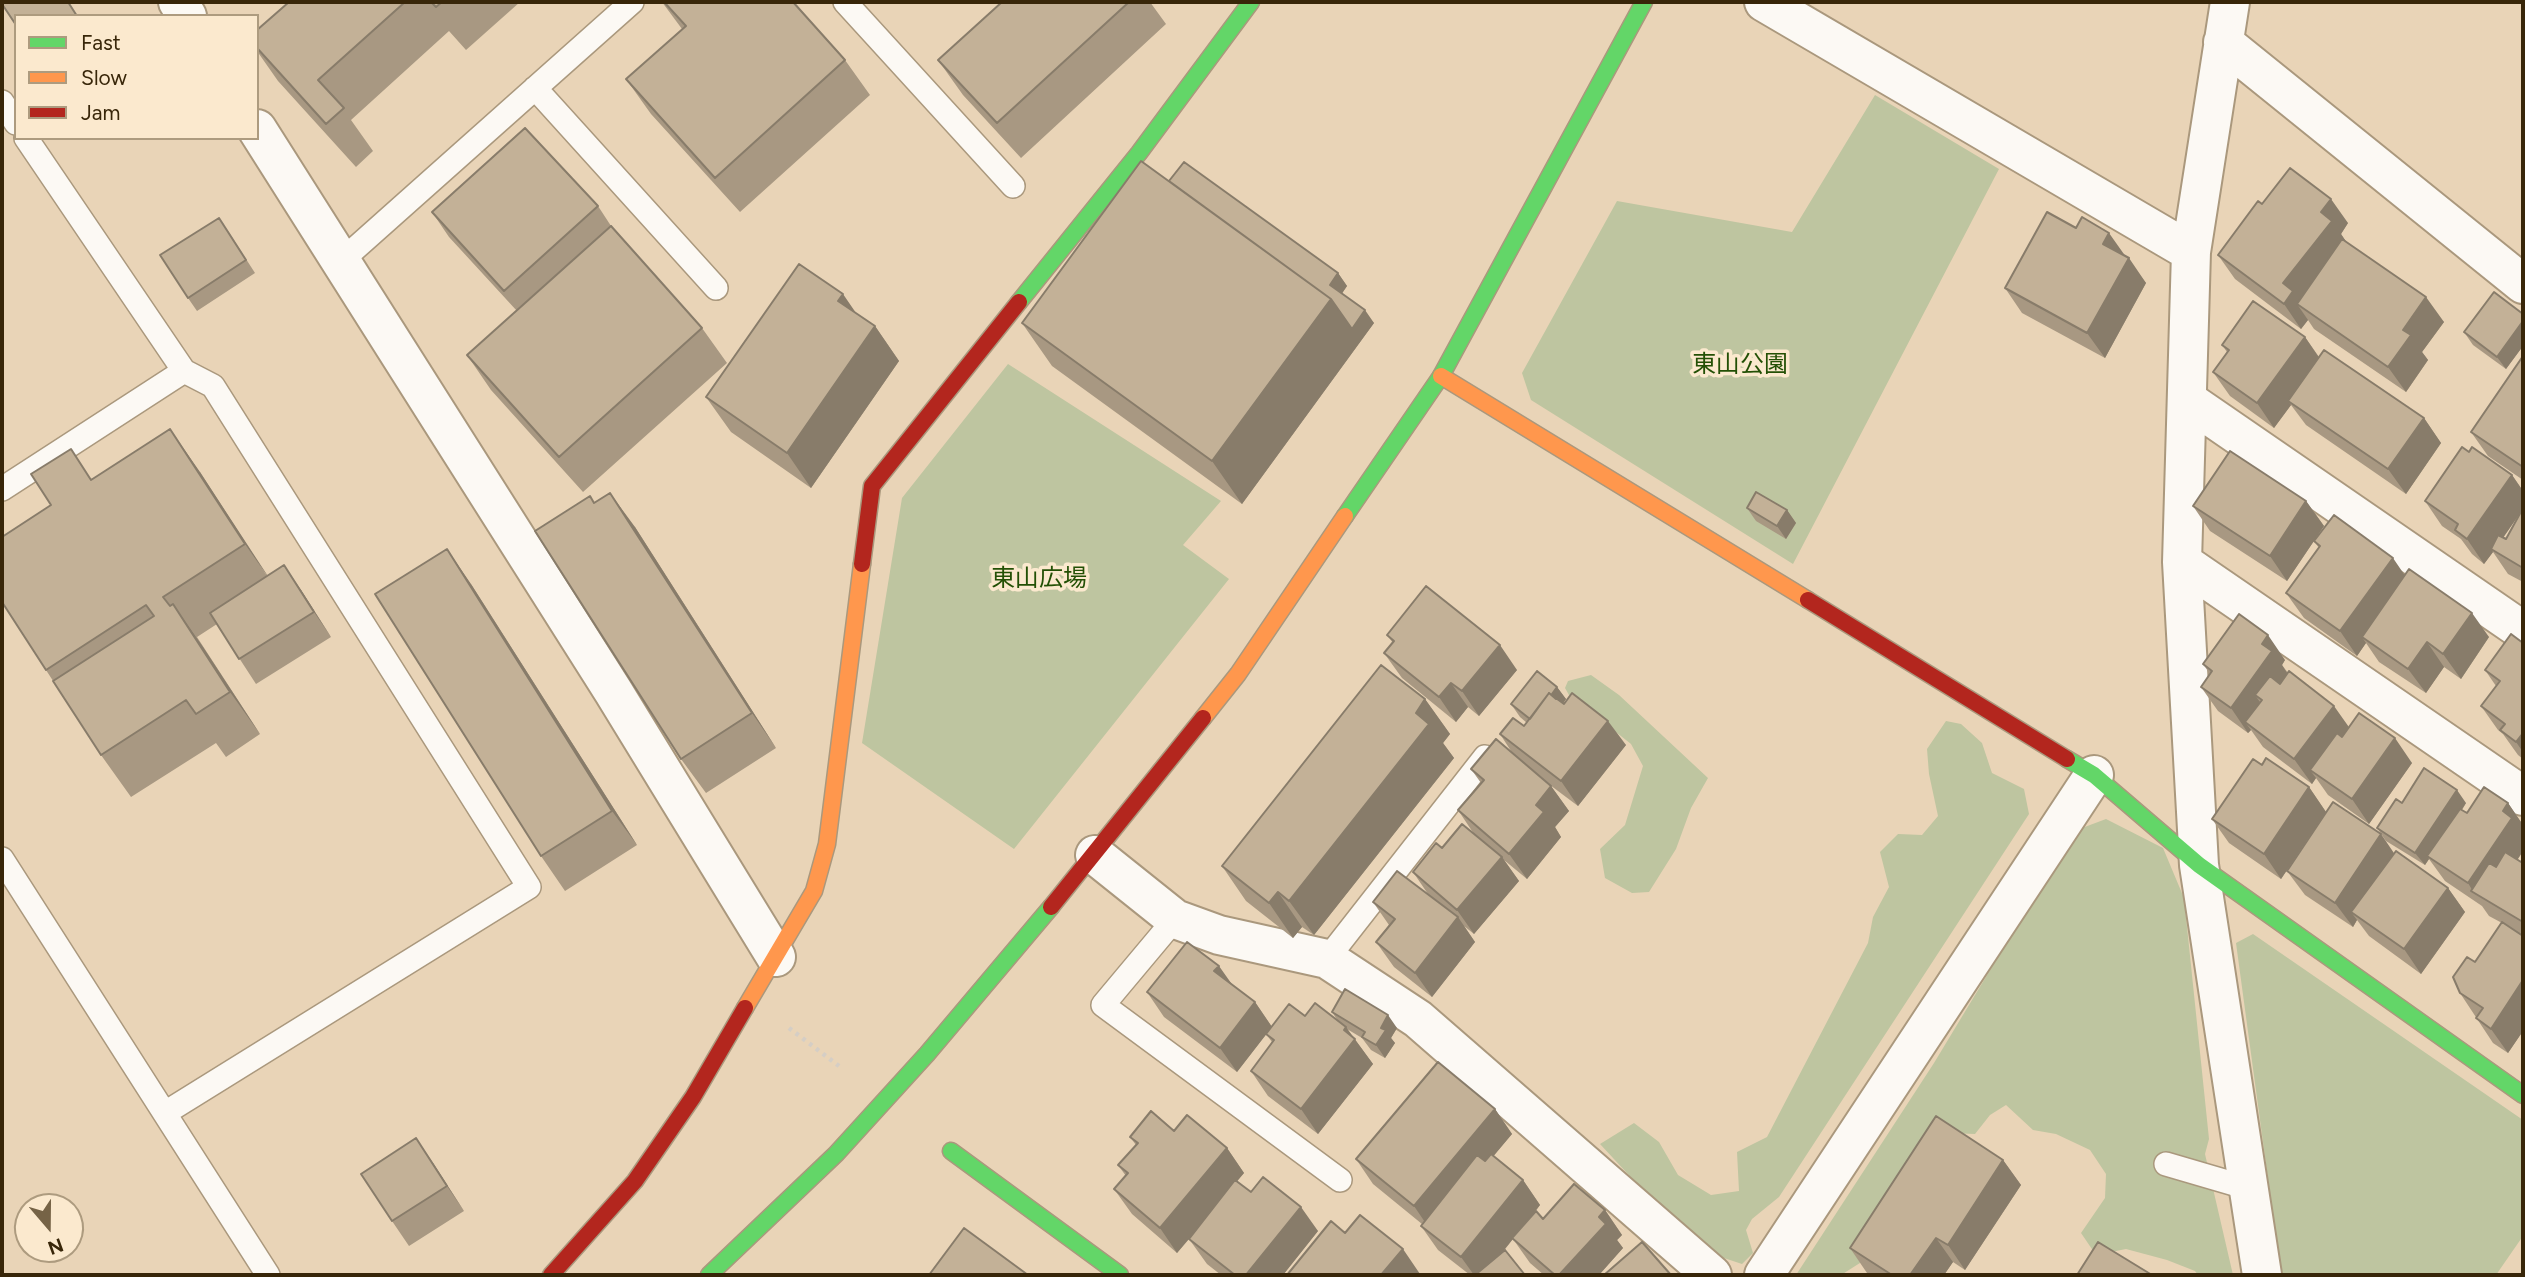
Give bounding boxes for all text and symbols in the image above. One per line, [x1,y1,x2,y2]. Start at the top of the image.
legend [14,14,259,140]
text: Fast [81,30,121,55]
text: Slow [81,65,127,90]
text: Jam [81,100,120,125]
park label: 東山公園 [1692,351,1788,379]
park label: 東山広場 [991,565,1087,593]
north arrow [14,1193,84,1263]
text: N [45,1233,67,1260]

